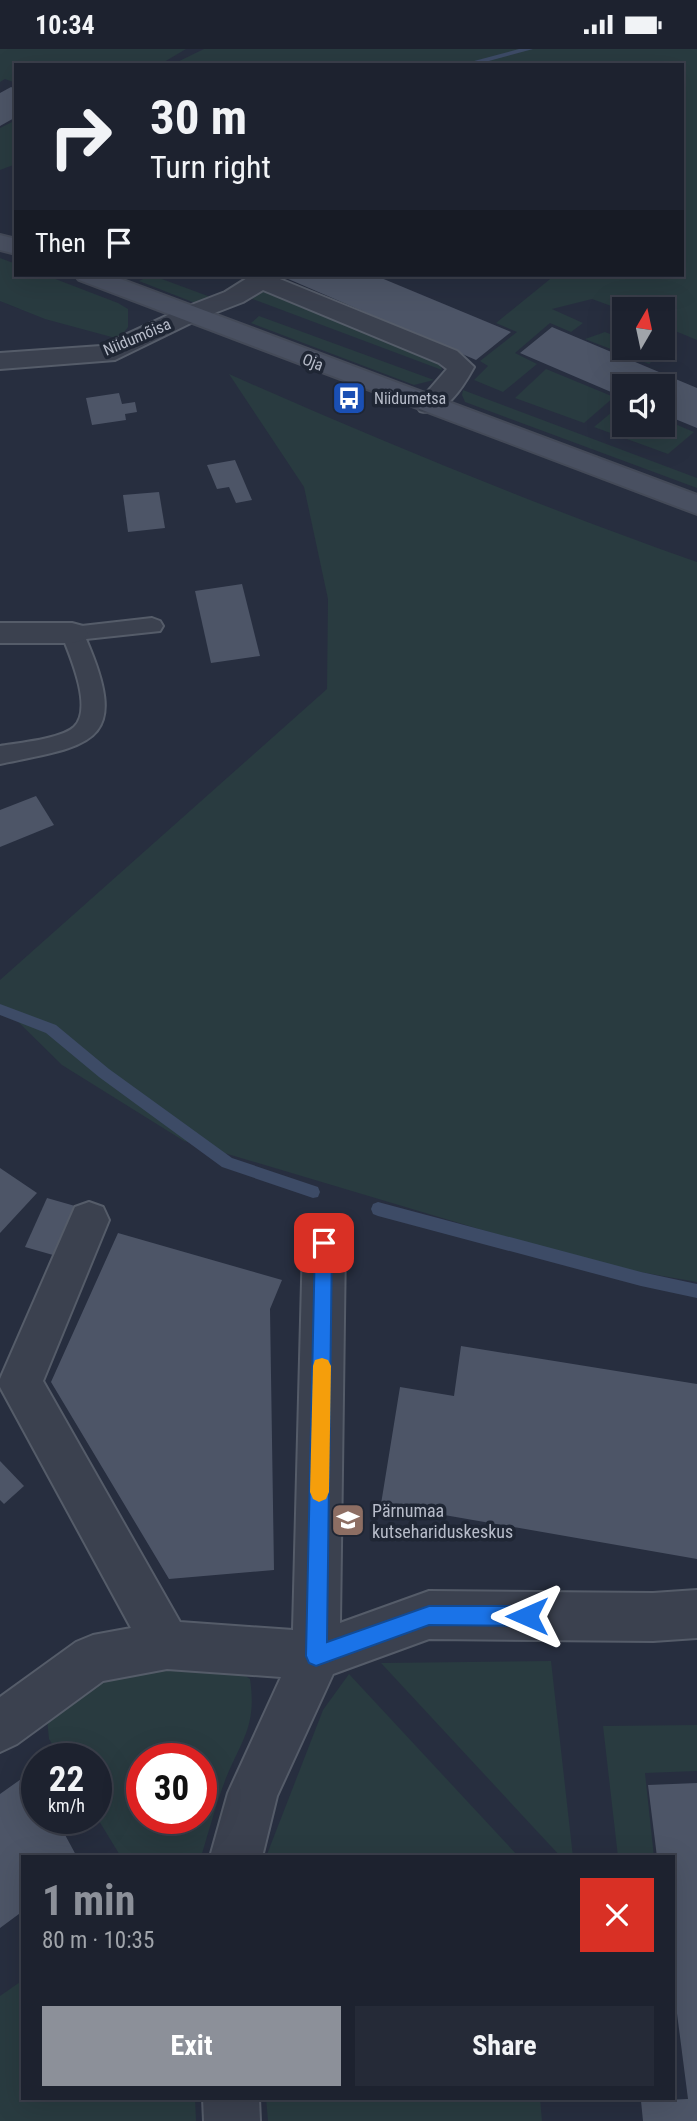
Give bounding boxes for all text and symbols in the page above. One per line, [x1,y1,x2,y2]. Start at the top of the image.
text: 10:34 [35,10,95,40]
text: 30 m [150,89,247,146]
icon: right [35,91,126,182]
text: Turn right [150,148,271,186]
icon: arrive [100,224,138,262]
text: Then [35,228,86,258]
north arrow [612,297,676,361]
map controls [612,297,675,437]
street label: Niidumõisa [100,314,174,360]
street label: Oja [300,349,326,375]
button: sound [612,374,675,437]
bus stop icon: Niidumetsa [330,379,368,417]
place label: Niidumetsa [374,389,446,408]
pin [294,1213,354,1273]
icon: arrive [305,1224,343,1262]
place label: Pärnumaa kutsehariduskeskus [372,1500,513,1542]
school or university icon: Pärnumaa kutsehariduskeskus [329,1501,367,1539]
position arrow [490,1579,564,1653]
speed limit sign: 30 [126,1743,217,1834]
text: 22 [49,1759,84,1800]
text: km/h [48,1795,85,1816]
text: 1 min [42,1876,135,1925]
button: close [580,1878,654,1952]
text: 80 m · 10:35 [42,1927,154,1954]
button: Exit [42,2006,341,2086]
button: Share [355,2006,654,2086]

